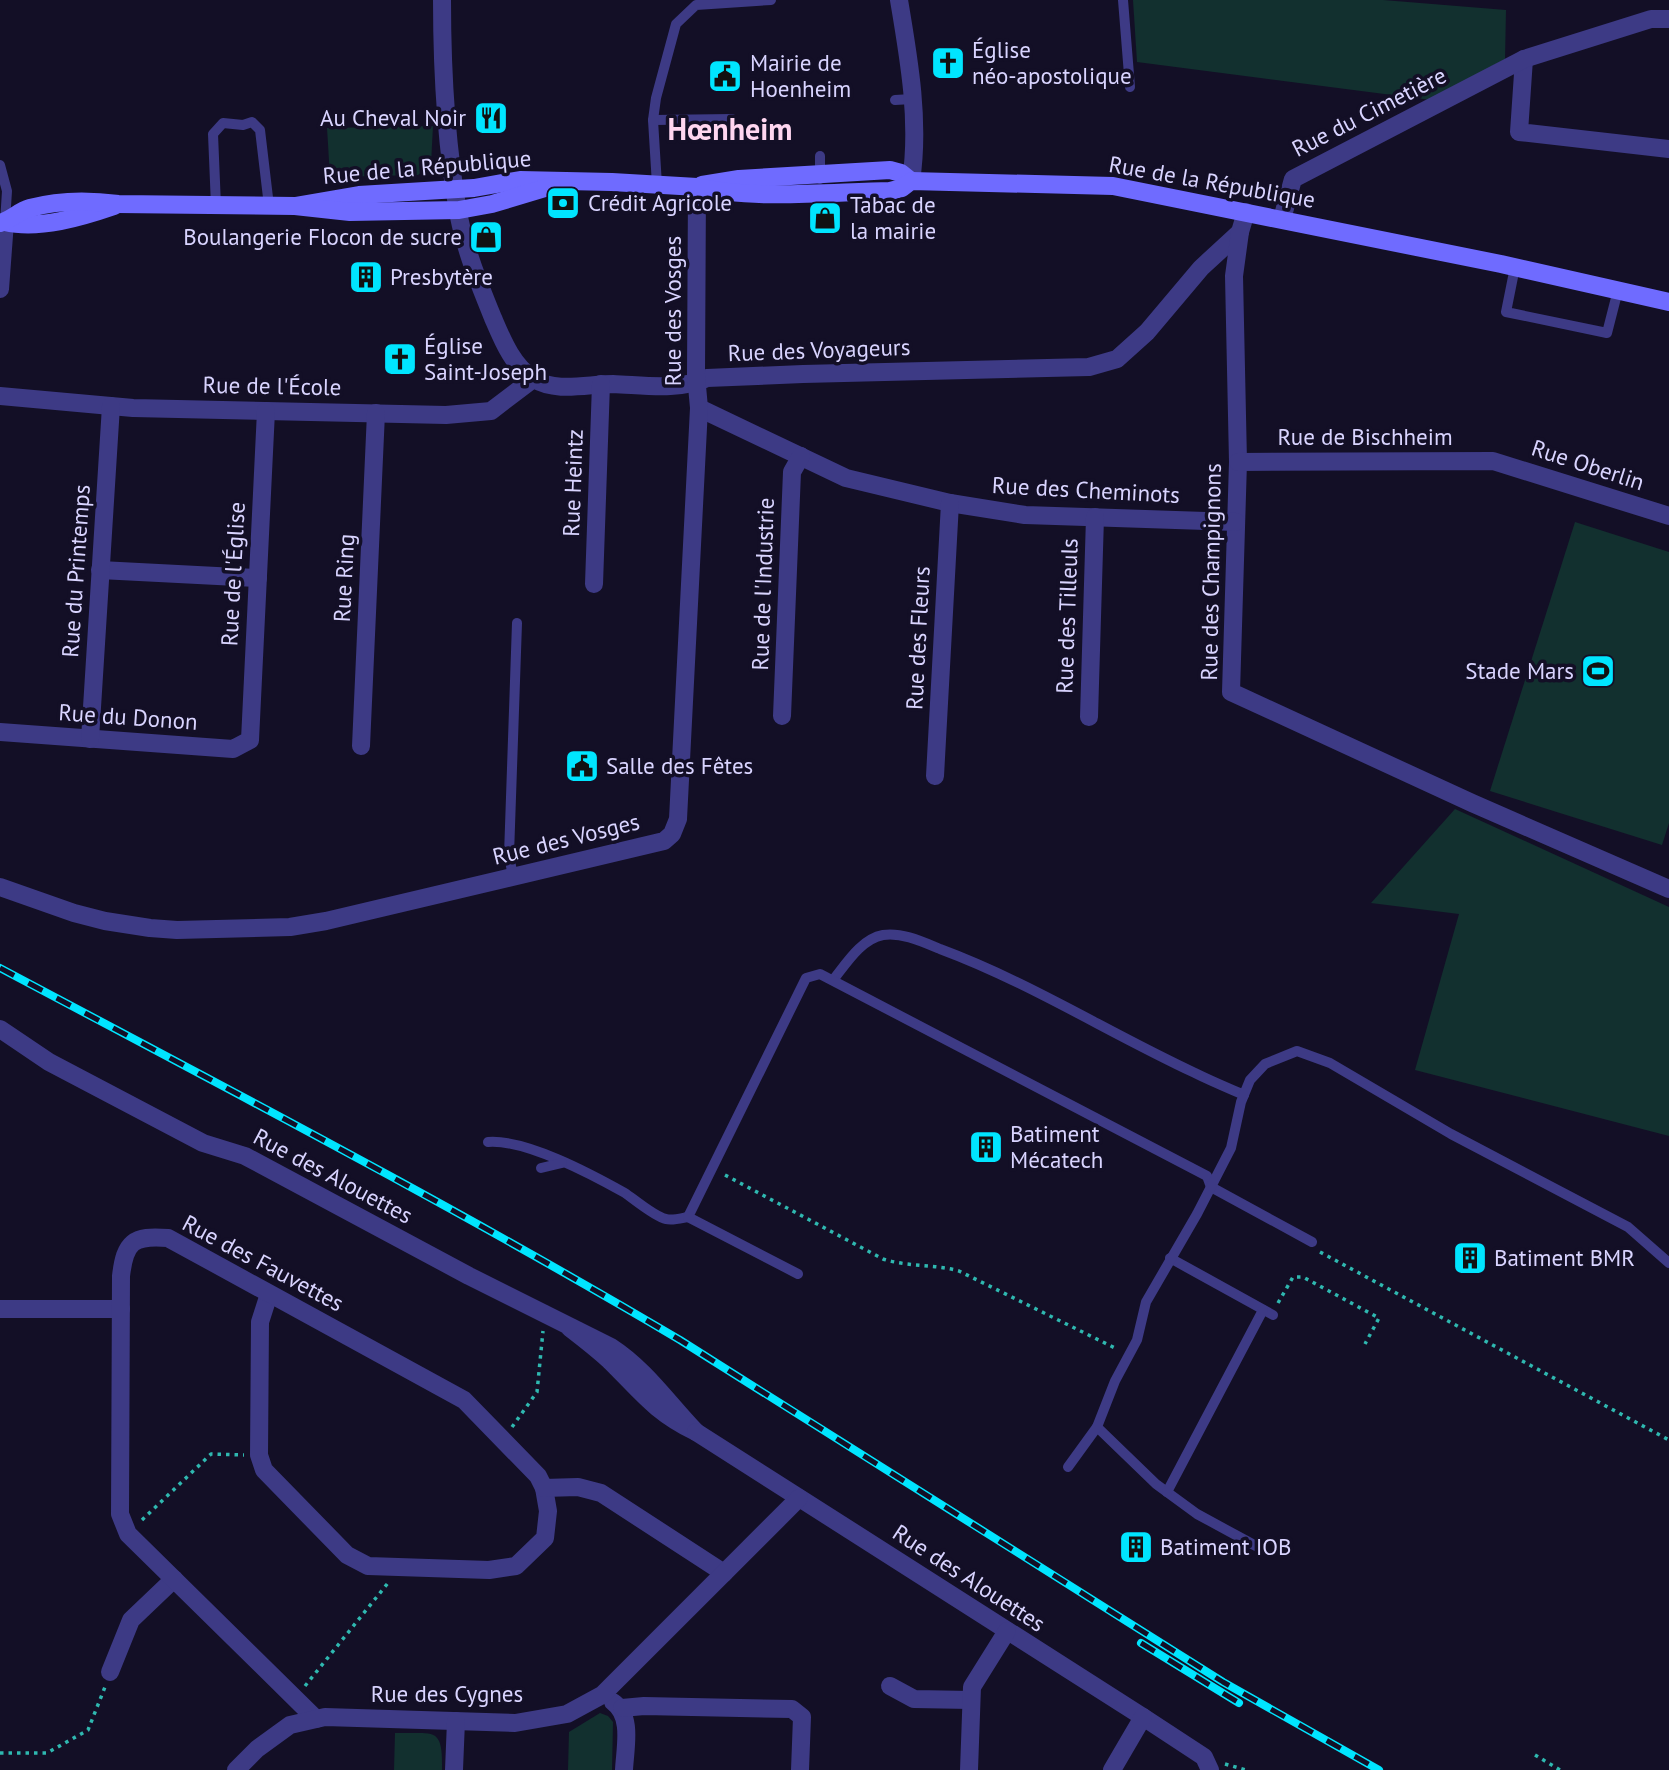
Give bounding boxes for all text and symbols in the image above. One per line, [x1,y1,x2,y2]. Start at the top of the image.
place label: Église néo-apostolique [972,35,1132,90]
church icon: Église néo-apostolique [929,44,967,82]
place label: Mairie de Hoenheim [750,48,851,103]
public building icon: Mairie de Hoenheim [706,57,744,95]
street label: Rue du Cimetière [1287,60,1451,163]
restaurant icon: Au Cheval Noir [472,99,510,137]
place label: Au Cheval Noir [320,103,466,132]
district label: Hœnheim [668,109,792,148]
street label: Rue de la République [322,143,532,190]
street label: Rue de la République [1107,149,1318,214]
bank icon: Crédit Agricole [544,184,582,222]
place label: Crédit Agricole [588,188,732,217]
place label: Tabac de la mairie [850,190,936,245]
shop icon: Tabac de la mairie [806,199,844,237]
shop icon: Boulangerie Flocon de sucre [467,218,505,256]
place label: Boulangerie Flocon de sucre [183,222,462,251]
street label: Rue des Vosges [658,236,687,386]
building icon: Presbytère [347,258,385,296]
place label: Presbytère [390,262,493,291]
place label: Église Saint-Joseph [424,331,547,386]
street label: Rue des Voyageurs [727,332,911,367]
church icon: Église Saint-Joseph [381,340,419,378]
street label: Rue de l'École [203,370,342,401]
street label: Rue de Bischheim [1277,422,1453,451]
street label: Rue Heintz [556,429,589,537]
street label: Rue Oberlin [1528,433,1648,496]
street label: Rue des Champignons [1194,463,1227,681]
street label: Rue des Cheminots [991,470,1181,509]
street label: Rue du Printemps [55,484,96,658]
street label: Rue de l'Industrie [745,497,780,671]
street label: Rue de l'Église [214,501,251,647]
street label: Rue Ring [327,533,360,623]
street label: Rue des Tilleuls [1049,538,1084,694]
street label: Rue des Fleurs [899,565,936,711]
sports icon: Stade Mars [1579,652,1617,690]
place label: Stade Mars [1465,656,1574,685]
street label: Rue du Donon [57,697,199,736]
public building icon: Salle des Fêtes [563,747,601,785]
place label: Salle des Fêtes [606,751,753,780]
street label: Rue des Vosges [489,806,642,871]
place label: Batiment Mécatech [1010,1119,1103,1174]
street label: Rue des Alouettes [249,1121,418,1230]
building icon: Batiment Mécatech [967,1128,1005,1166]
street label: Rue des Fauvettes [178,1208,349,1317]
building icon: Batiment BMR [1451,1239,1489,1277]
place label: Batiment BMR [1494,1243,1635,1272]
street label: Rue des Alouettes [888,1517,1051,1638]
building icon: Batiment IOB [1117,1528,1155,1566]
place label: Batiment IOB [1160,1532,1292,1561]
street label: Rue des Cygnes [371,1679,523,1708]

